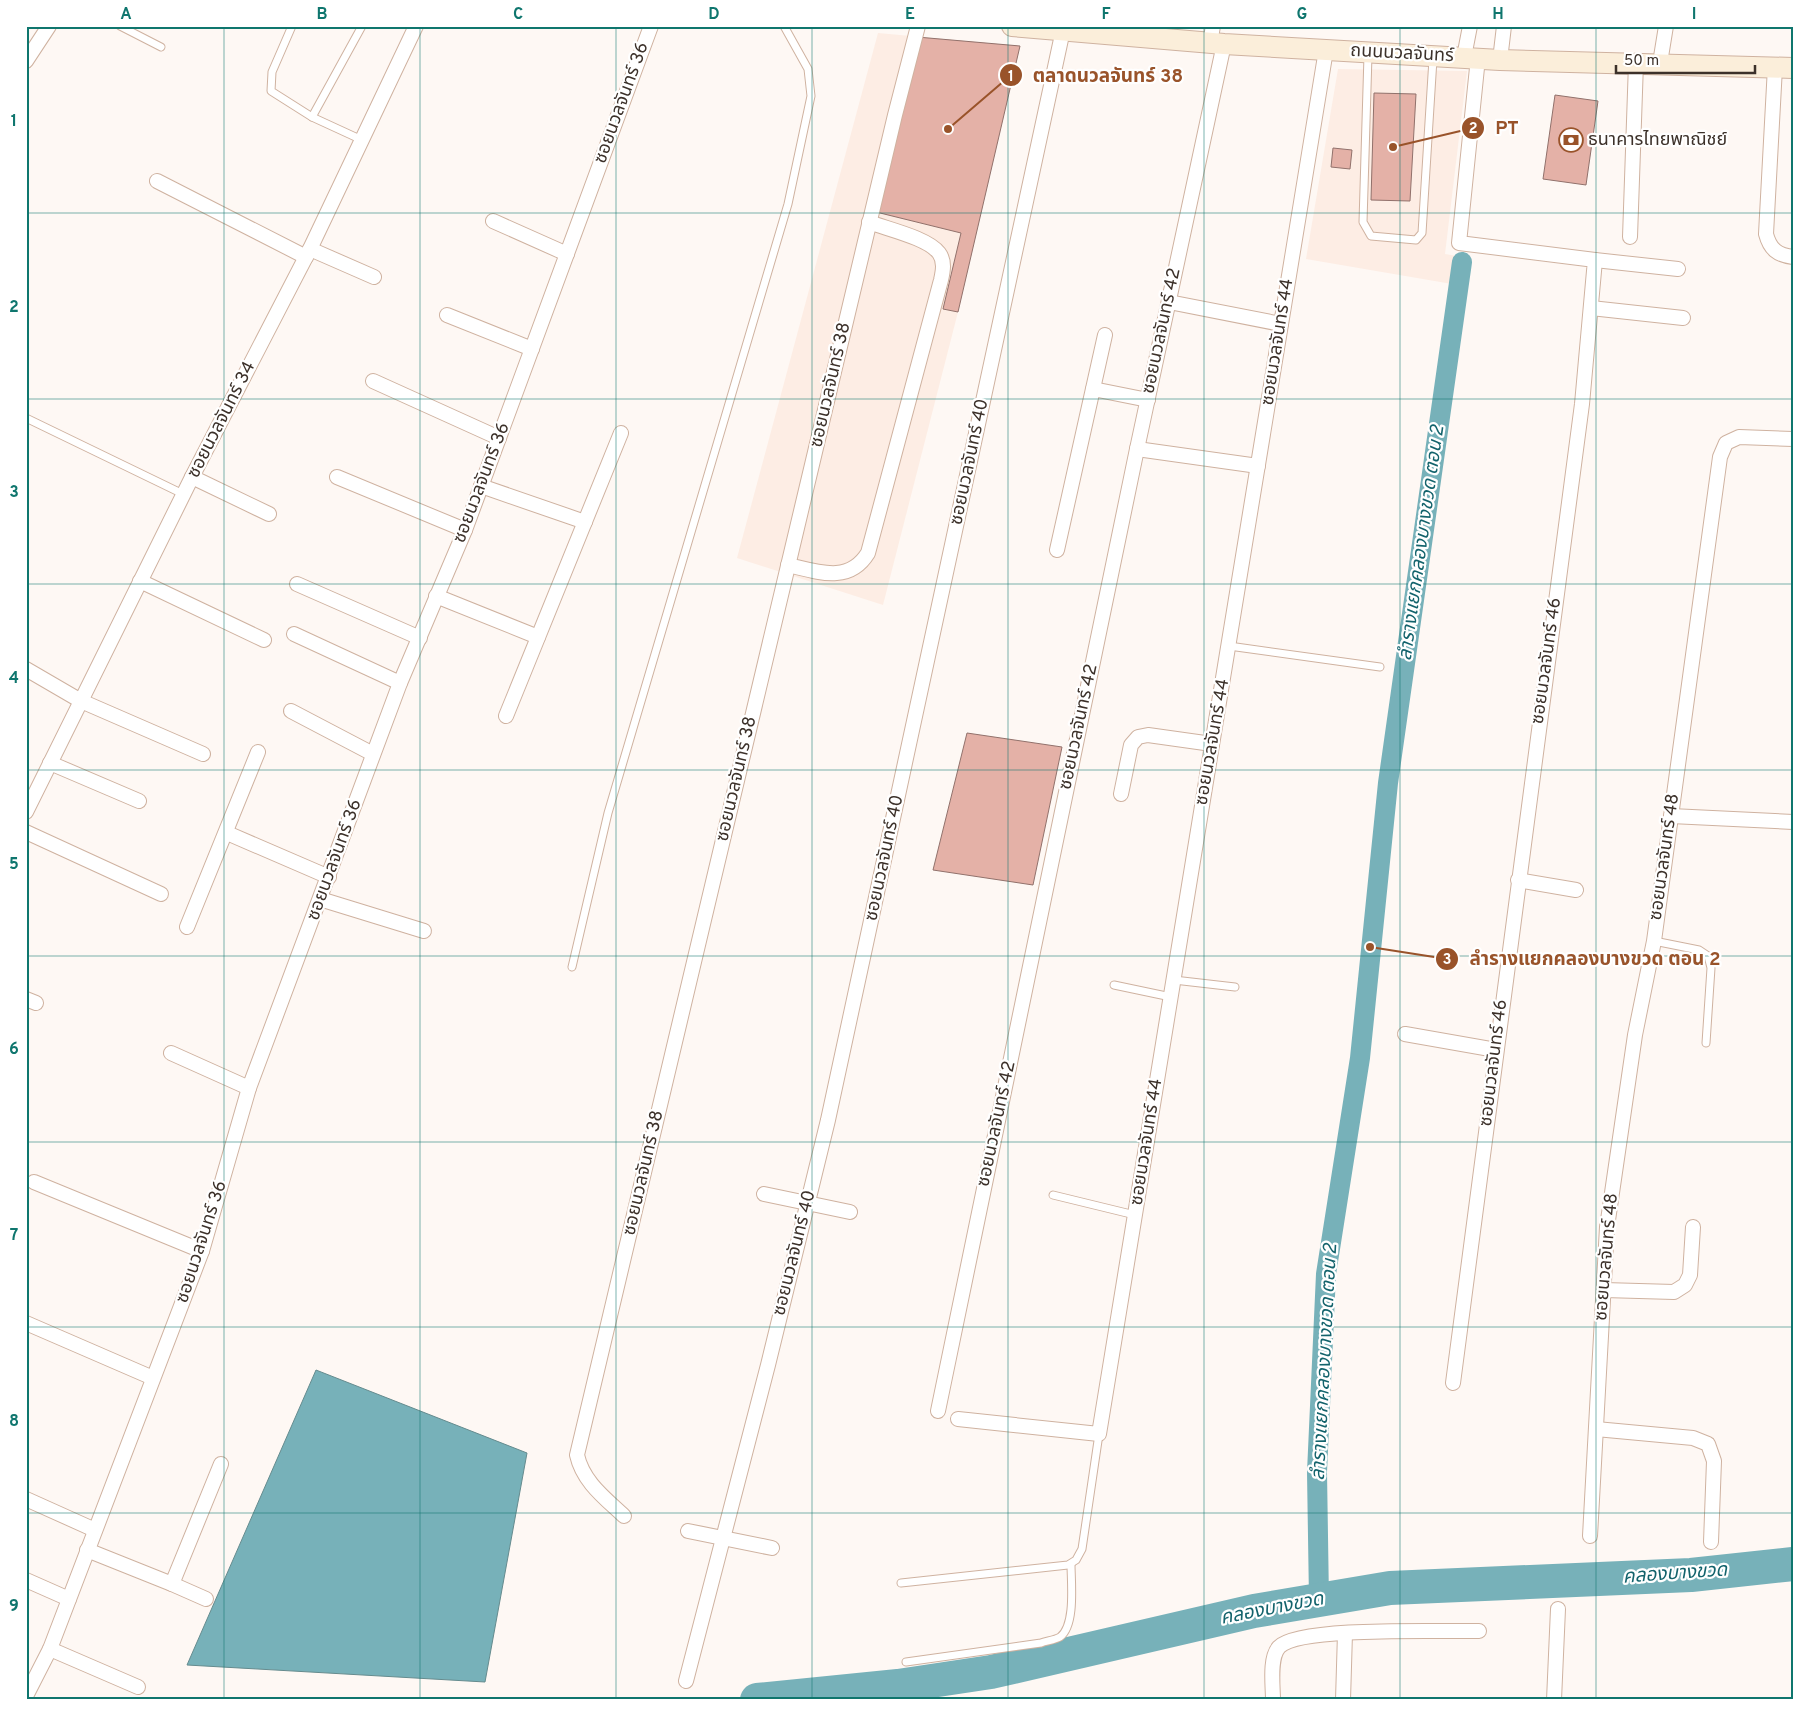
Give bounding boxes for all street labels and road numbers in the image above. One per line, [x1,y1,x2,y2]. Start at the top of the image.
street label: ซอยนวลจันทร์ 36 [589,39,655,167]
street label: ถนนนวลจันทร์ [1350,40,1455,68]
street label: ซอยนวลจันทร์ 42 [1137,266,1187,396]
street label: ซอยนวลจันทร์ 44 [1257,277,1299,407]
street label: ซอยนวลจันทร์ 38 [805,320,857,450]
street label: ซอยนวลจันทร์ 34 [183,358,261,482]
street label: ซอยนวลจันทร์ 40 [945,397,995,527]
street label: ซอยนวลจันทร์ 36 [448,419,516,547]
street label: ซอยนวลจันทร์ 46 [1527,596,1567,726]
street label: ซอยนวลจันทร์ 42 [1054,662,1104,792]
street label: ซอยนวลจันทร์ 44 [1191,677,1235,807]
street label: ซอยนวลจันทร์ 38 [711,714,763,844]
street label: ซอยนวลจันทร์ 48 [1645,792,1685,922]
street label: ซอยนวลจันทร์ 40 [860,793,910,923]
street label: ซอยนวลจันทร์ 36 [302,796,368,924]
street label: ซอยนวลจันทร์ 46 [1475,998,1513,1128]
street label: ซอยนวลจันทร์ 42 [972,1059,1022,1189]
street label: ซอยนวลจันทร์ 44 [1126,1077,1168,1207]
street label: ซอยนวลจันทร์ 38 [618,1108,670,1238]
street label: ซอยนวลจันทร์ 36 [171,1178,233,1306]
street label: ซอยนวลจันทร์ 40 [768,1188,822,1318]
street label: ซอยนวลจันทร์ 48 [1590,1192,1624,1322]

